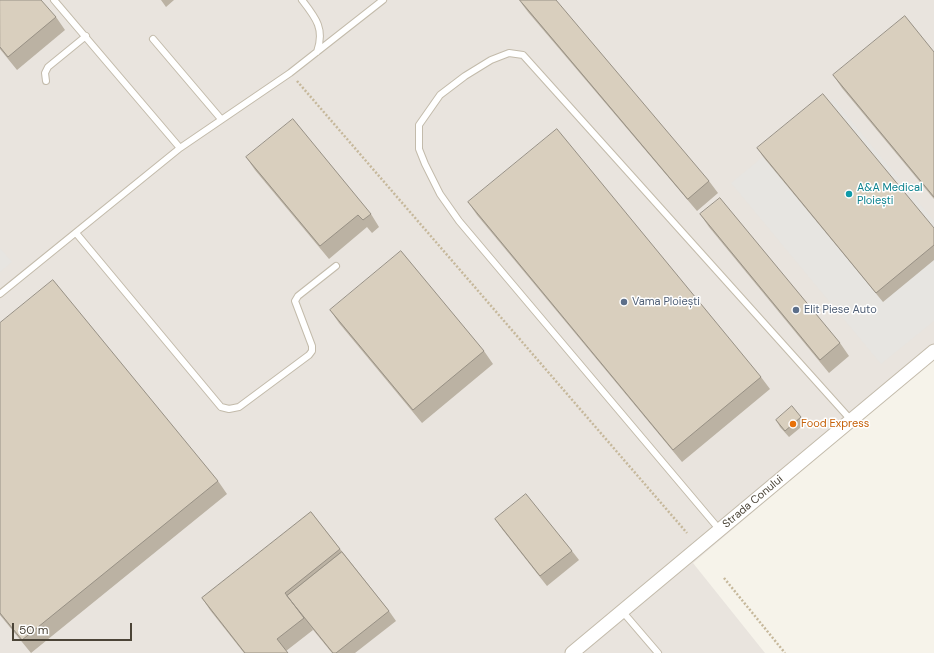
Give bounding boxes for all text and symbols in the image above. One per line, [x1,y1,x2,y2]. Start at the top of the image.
place label: A&A Medical Ploiești [857,181,922,207]
marker: A&A Medical Ploiești [844,189,854,199]
place label: Vama Ploiești [632,295,700,309]
marker: Vama Ploiești [619,297,629,307]
place label: Elit Piese Auto [804,303,877,317]
marker: Elit Piese Auto [791,305,801,315]
place label: Food Express [801,417,869,431]
marker: Food Express [788,419,798,429]
street label: Strada Conului [720,473,786,531]
scale bar [14,615,134,641]
text: 50 m [19,622,48,638]

